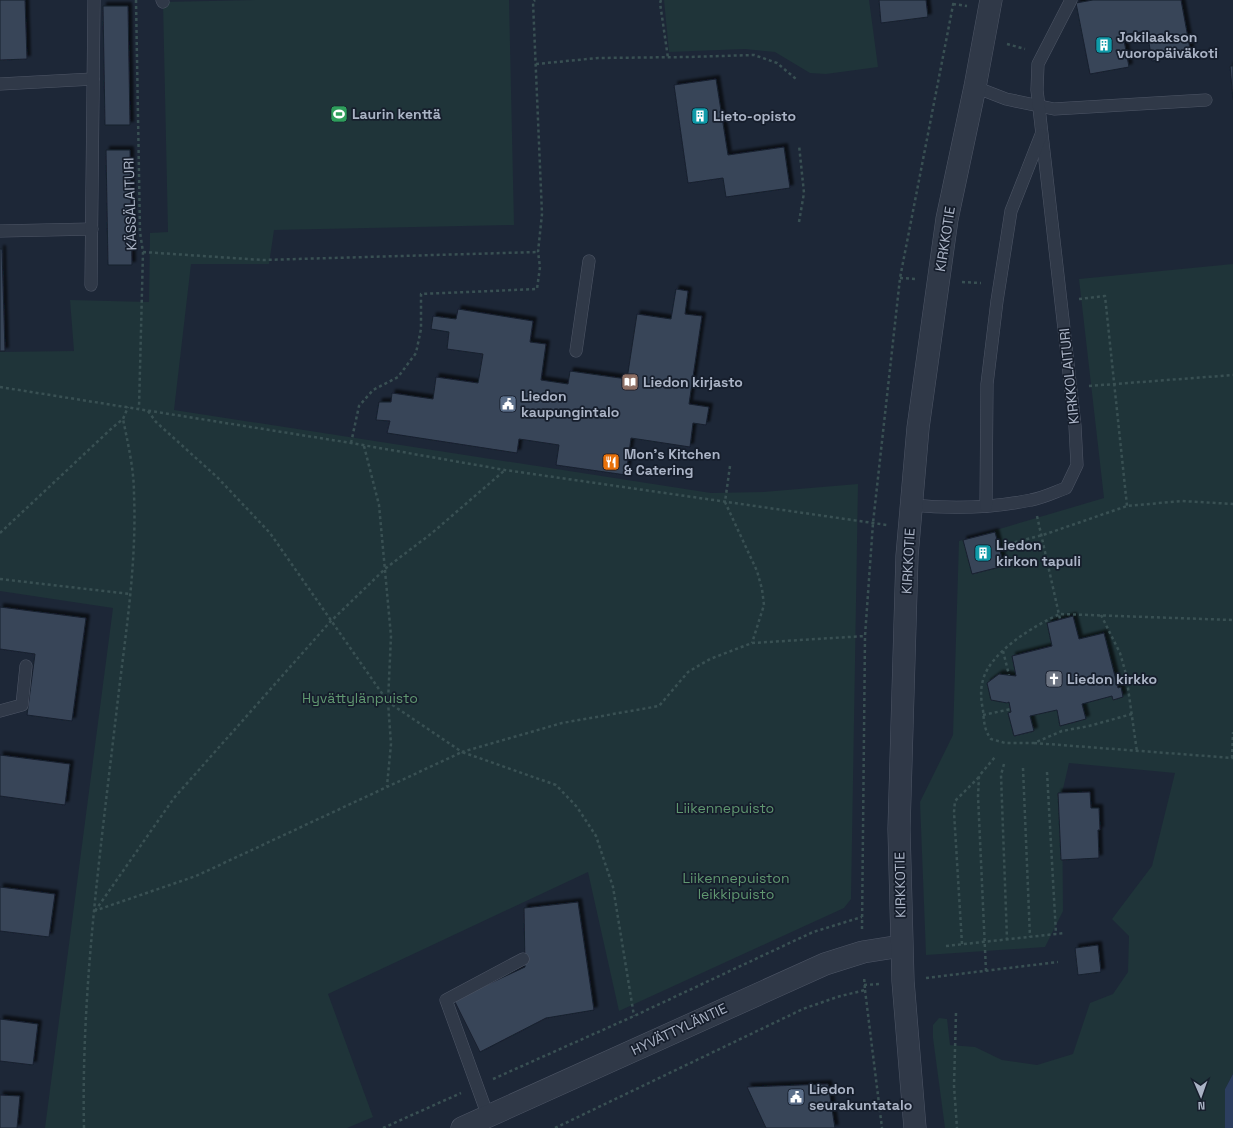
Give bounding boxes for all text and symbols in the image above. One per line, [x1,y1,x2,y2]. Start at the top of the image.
place label: Jokilaakson vuoropäiväkoti [1117,28,1218,62]
building icon: Jokilaakson vuoropäiväkoti [1094,35,1114,55]
sports icon: Laurin kenttä [329,104,349,124]
place label: Laurin kenttä [352,105,441,123]
building icon: Lieto-opisto [690,106,710,126]
place label: Lieto-opisto [713,107,796,125]
street label: KÄSSÄLAITURI [119,157,141,251]
street label: KIRKKOTIE [931,205,959,273]
street label: KIRKKOLAITURI [1055,327,1083,425]
library icon: Liedon kirjasto [620,372,640,392]
place label: Liedon kirjasto [643,373,743,391]
place label: Liedon kaupungintalo [521,387,619,421]
public building icon: Liedon kaupungintalo [498,394,518,414]
place label: Mon’s Kitchen & Catering [624,445,720,479]
restaurant icon: Mon’s Kitchen & Catering [601,452,621,472]
street label: KIRKKOTIE [897,528,919,594]
place label: Liedon kirkon tapuli [996,536,1081,570]
building icon: Liedon kirkon tapuli [973,543,993,563]
church icon: Liedon kirkko [1044,669,1064,689]
place label: Liedon kirkko [1067,670,1157,688]
park label: Hyvättylänpuisto [302,689,418,707]
park label: Liikennepuisto [676,799,774,817]
street label: KIRKKOTIE [890,852,910,918]
park label: Liikennepuiston leikkipuisto [682,869,790,903]
street label: HYVÄTTYLÄNTIE [628,999,730,1059]
north arrow [1181,1076,1221,1116]
place label: Liedon seurakuntatalo [809,1080,912,1114]
public building icon: Liedon seurakuntatalo [786,1087,806,1107]
text: N [1197,1099,1205,1113]

